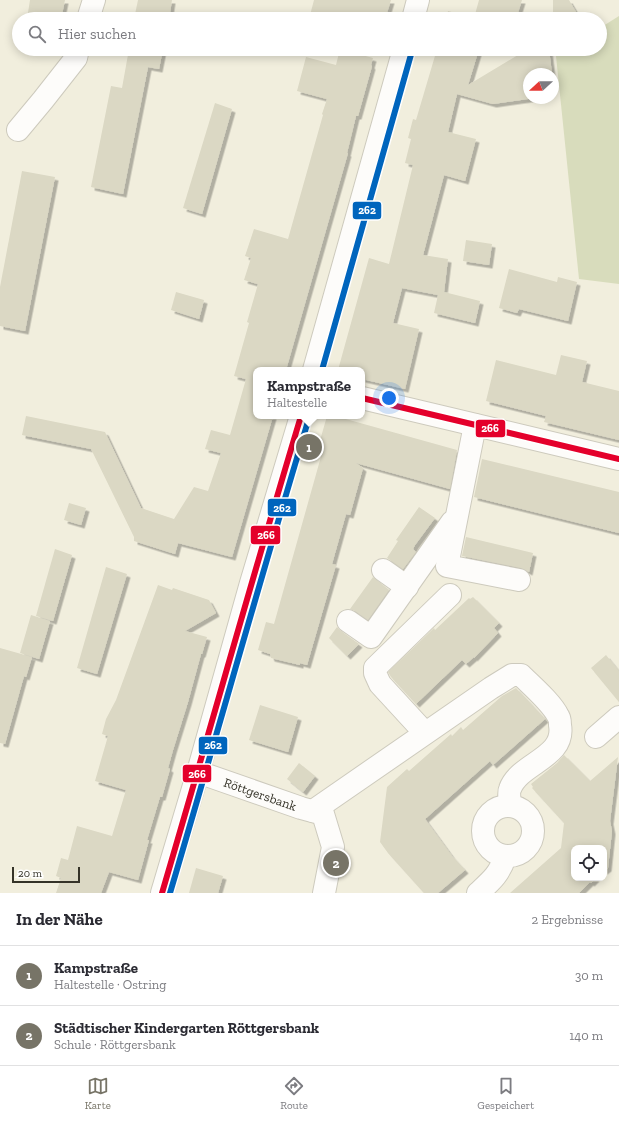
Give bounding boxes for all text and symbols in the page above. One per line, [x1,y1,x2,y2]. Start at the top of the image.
search box [12,12,607,56]
icon: search [26,23,48,45]
text: Hier suchen [58,25,136,43]
north arrow [523,68,559,104]
line badge: 262 [352,201,382,220]
text: 262 [358,204,376,217]
popup [253,367,365,419]
text: Kampstraße [267,377,351,395]
your location [379,388,399,408]
text: Haltestelle [267,395,327,410]
line badge: 266 [475,419,506,438]
text: 266 [481,422,499,435]
pin: 1 [296,432,322,462]
line badge: 262 [267,498,297,517]
text: 262 [273,502,291,515]
line badge: 266 [250,525,281,545]
text: 266 [257,529,275,542]
line badge: 262 [198,736,228,755]
text: 262 [204,739,222,752]
line badge: 266 [182,764,212,783]
text: 266 [188,768,206,781]
street label: Röttgersbank [222,774,299,813]
map controls [571,845,607,881]
button: locate [571,845,607,881]
pin: 2 [323,848,349,878]
scale bar [12,865,80,884]
text: 20 m [18,867,42,880]
text: In der Nähe [16,909,103,929]
text: 2 Ergebnisse [531,912,603,927]
text: Kampstraße [54,959,138,977]
text: 1 [26,968,32,983]
text: 30 m [575,968,603,983]
text: Haltestelle · Ostring [54,977,166,992]
text: Städtischer Kindergarten Röttgersbank [54,1019,319,1037]
text: 2 [26,1028,32,1043]
text: 140 m [569,1028,603,1043]
text: Schule · Röttgersbank [54,1037,176,1052]
tab: Karte [85,1075,111,1112]
tab: Route [280,1075,308,1112]
tab: Gespeichert [477,1075,534,1112]

